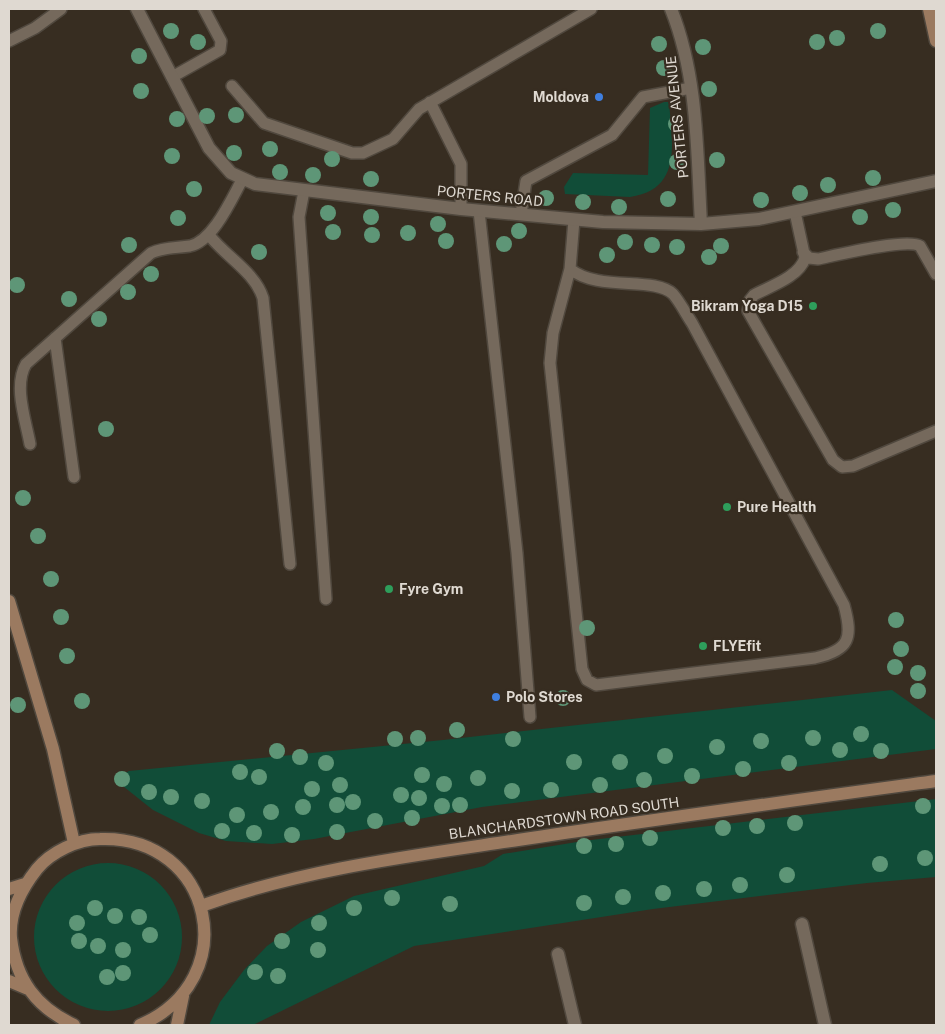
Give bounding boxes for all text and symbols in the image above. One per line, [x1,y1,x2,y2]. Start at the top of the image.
street label: PORTERS AVENUE [663,55,691,179]
place label: Moldova [533,89,589,105]
marker: Moldova [593,91,605,103]
street label: PORTERS ROAD [436,182,544,210]
place label: Bikram Yoga D15 [691,298,803,314]
marker: Bikram Yoga D15 [807,300,819,312]
place label: Pure Health [737,499,816,515]
marker: Pure Health [721,501,733,513]
place label: Fyre Gym [399,581,463,597]
marker: Fyre Gym [383,583,395,595]
place label: FLYEfit [713,638,761,654]
marker: FLYEfit [697,640,709,652]
place label: Polo Stores [506,689,583,705]
marker: Polo Stores [490,691,502,703]
street label: BLANCHARDSTOWN ROAD SOUTH [448,794,680,842]

